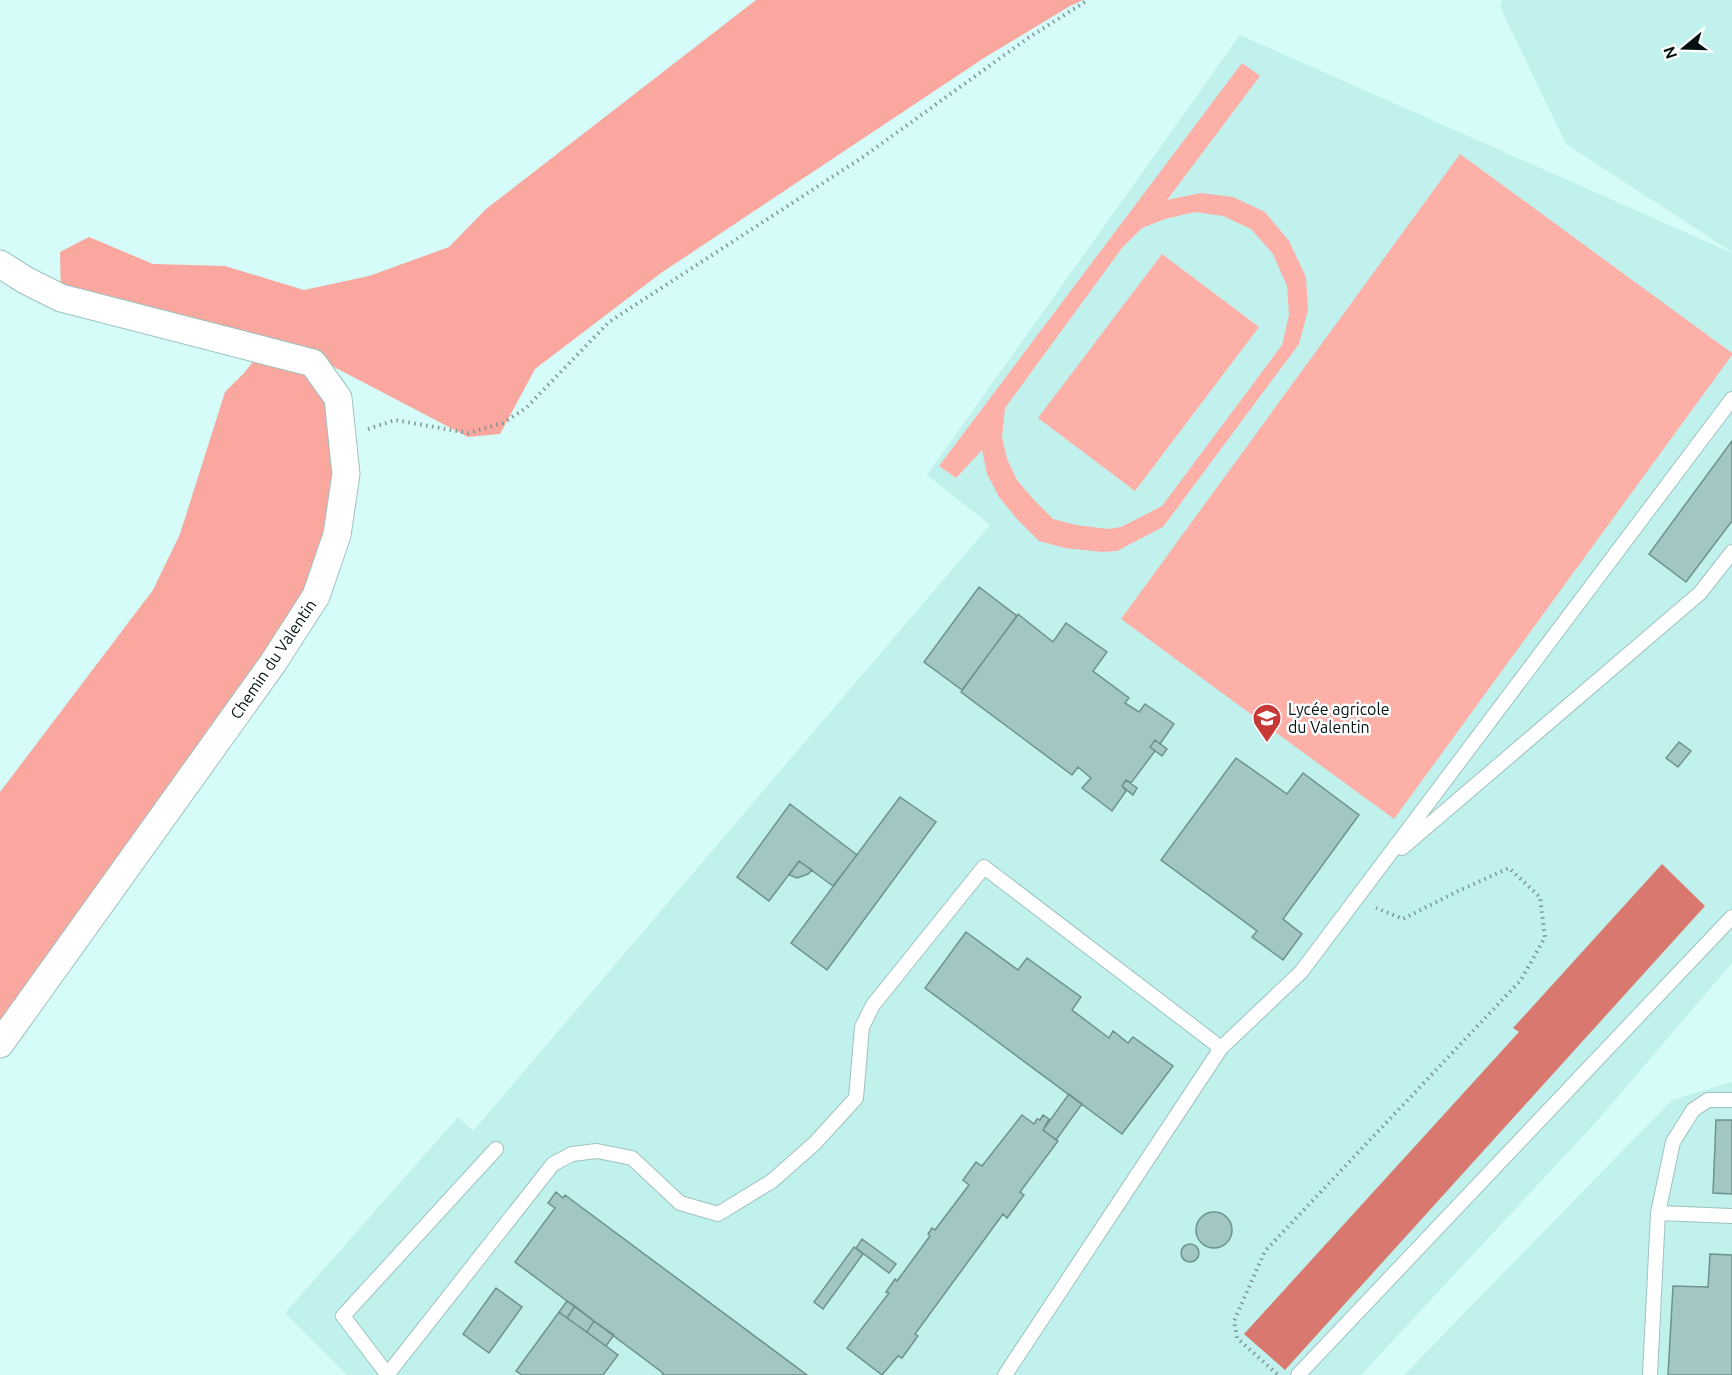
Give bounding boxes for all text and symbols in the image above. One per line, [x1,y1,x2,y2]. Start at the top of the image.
north arrow [1654,18,1714,78]
text: N [1659,44,1680,61]
street label: Chemin du Valentin [226,596,320,722]
place label: Lycée agricole du Valentin [1288,700,1390,736]
school or university icon: Lycée agricole du Valentin [1251,702,1283,744]

